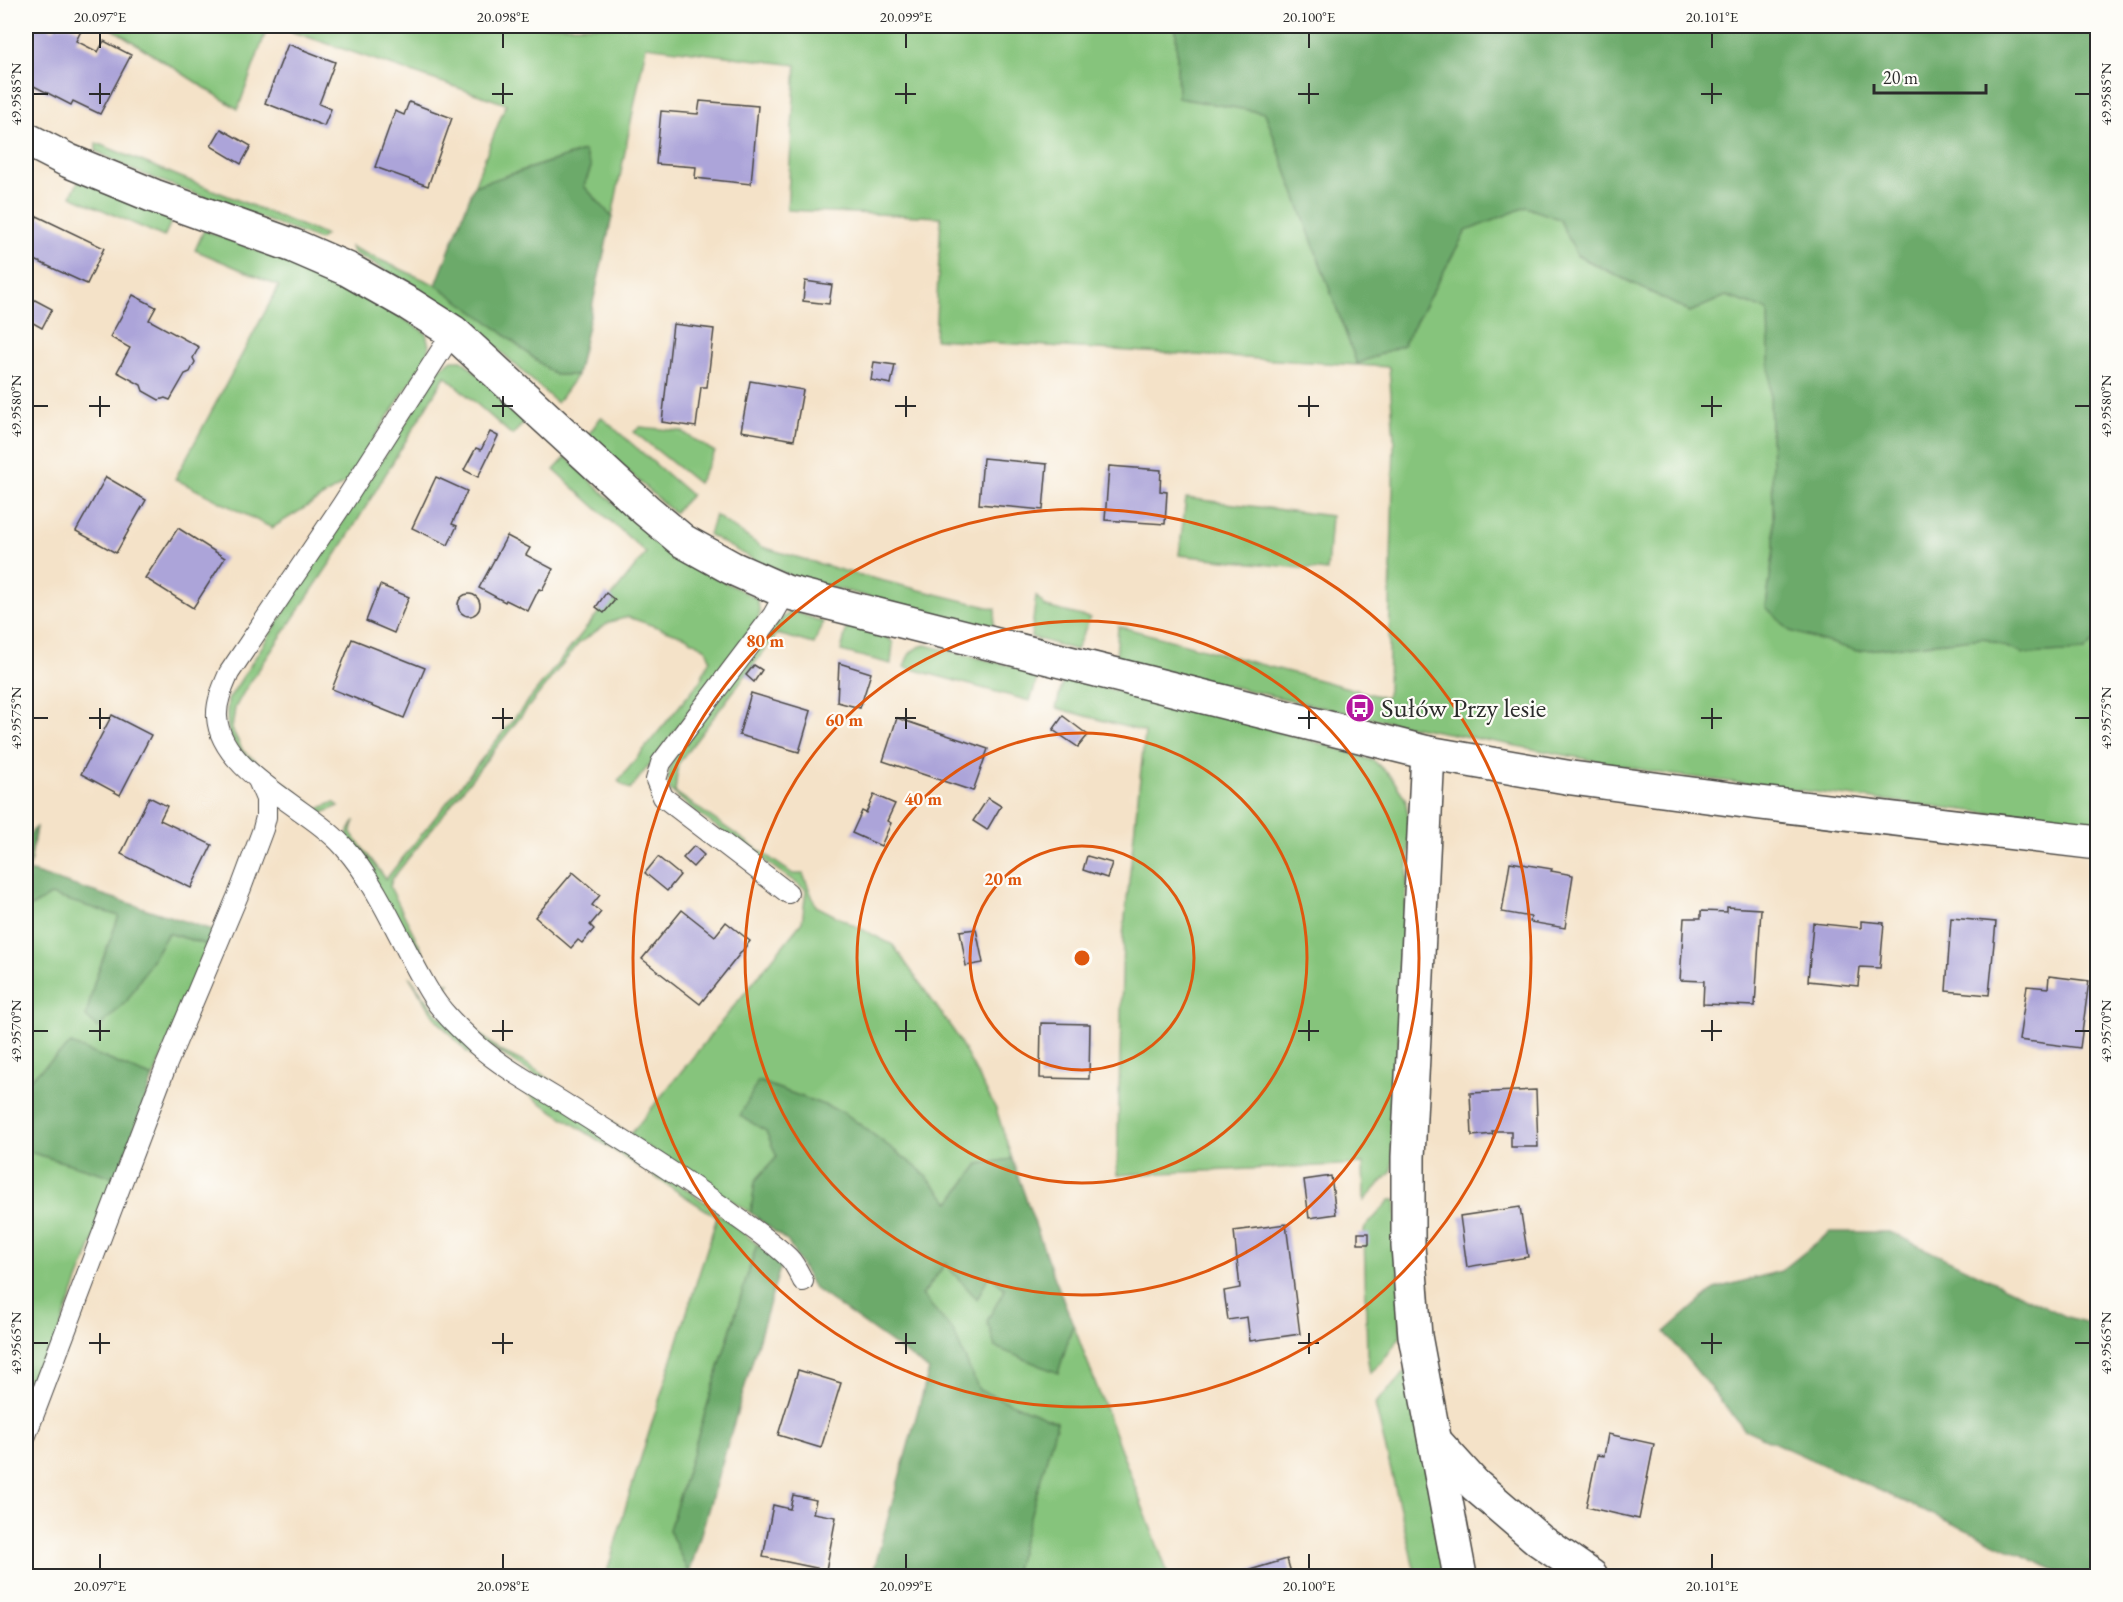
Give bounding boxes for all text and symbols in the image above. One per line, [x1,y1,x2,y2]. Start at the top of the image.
text: 20.097°E [74,7,127,26]
text: 20.098°E [477,7,530,26]
text: 20.099°E [880,7,933,26]
text: 20.100°E [1283,7,1336,26]
text: 20.101°E [1686,7,1739,26]
scale bar [1874,57,1986,95]
text: 49.9585°N [6,62,25,125]
text: 49.9585°N [2096,62,2115,125]
text: 20 m [1883,66,1918,89]
text: 49.9580°N [6,374,25,437]
text: 49.9580°N [2096,374,2115,437]
text: 80 m [746,629,784,652]
text: 49.9575°N [6,686,25,749]
text: 49.9575°N [2096,686,2115,749]
place label: Sułów Przy lesie [1381,690,1546,725]
bus stop icon: Sułów Przy lesie [1344,692,1376,724]
text: 60 m [825,708,863,731]
text: 40 m [904,787,942,810]
text: 20 m [984,867,1022,890]
centre of rings [1072,948,1092,968]
text: 49.9570°N [6,999,25,1062]
text: 49.9570°N [2096,999,2115,1062]
text: 49.9565°N [6,1311,25,1374]
text: 49.9565°N [2096,1311,2115,1374]
text: 20.097°E [74,1576,127,1595]
text: 20.098°E [477,1576,530,1595]
text: 20.099°E [880,1576,933,1595]
text: 20.100°E [1283,1576,1336,1595]
text: 20.101°E [1686,1576,1739,1595]

